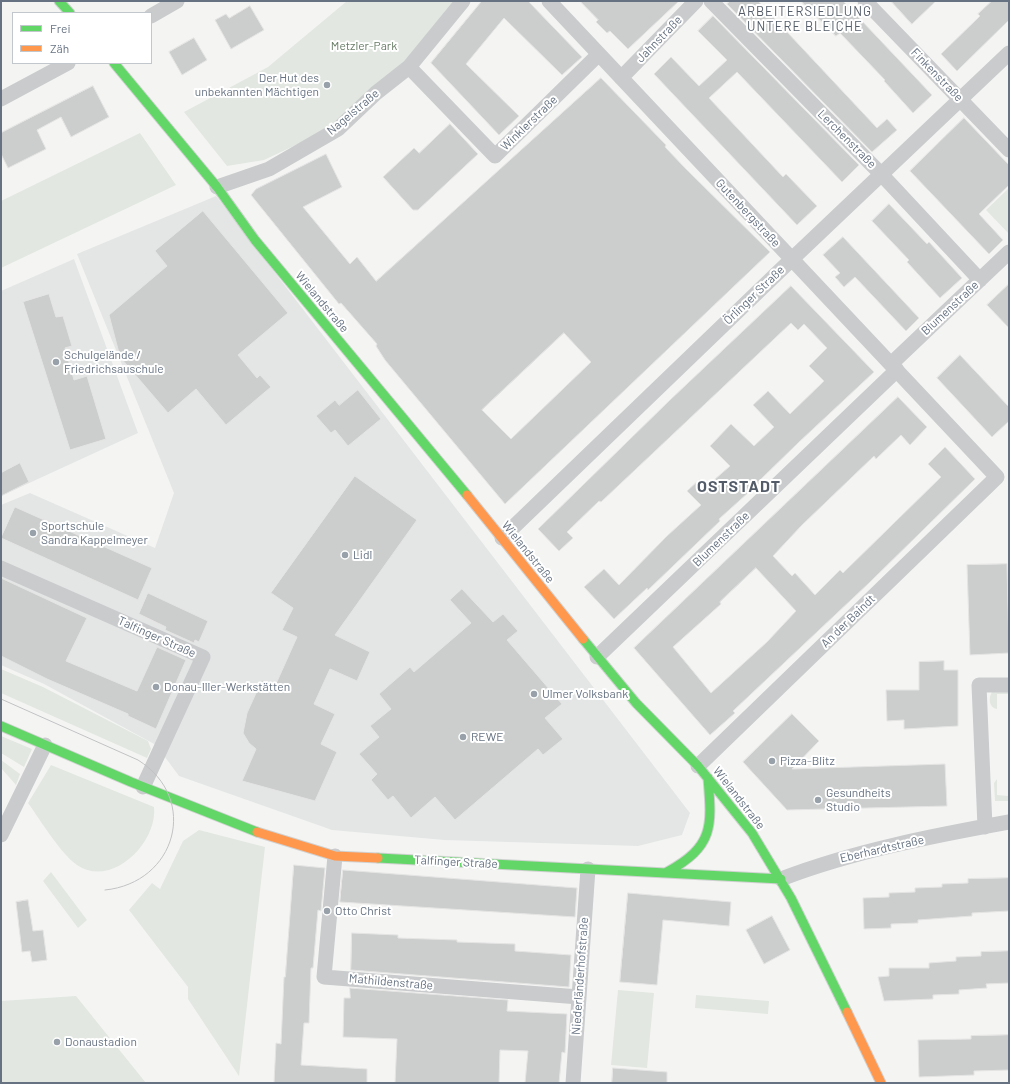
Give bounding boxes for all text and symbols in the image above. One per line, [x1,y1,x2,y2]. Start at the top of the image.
district label: ARBEITERSIEDLUNG UNTERE BLEICHE [738,4,872,35]
legend [12,12,152,64]
street label: Jahnstraße [633,13,685,65]
text: Frei [50,21,70,35]
park label: Metzler-Park [331,39,397,53]
text: Zäh [50,41,69,55]
street label: Finkenstraße [908,45,966,105]
place label: Der Hut des unbekannten Mächtigen [195,71,319,99]
marker: Der Hut des unbekannten Mächtigen [322,80,332,90]
street label: Nagelstraße [324,86,382,138]
street label: Winklerstraße [498,92,560,154]
street label: Lerchenstraße [815,107,879,171]
street label: Gutenbergstraße [713,176,783,250]
street label: Örlinger Straße [721,263,787,327]
street label: Wielandstraße [292,268,352,336]
street label: Blumenstraße [918,278,982,338]
place label: Schulgelände / Friedrichsauschule [64,348,164,376]
marker: Schulgelände / Friedrichsauschule [51,357,61,367]
district label: OSTSTADT [697,477,781,497]
street label: Blumenstraße [690,508,752,570]
street label: Wielandstraße [499,518,557,586]
place label: Sportschule Sandra Kappelmeyer [41,519,148,547]
marker: Sportschule Sandra Kappelmeyer [28,528,38,538]
place label: Lidl [353,548,372,562]
marker: Lidl [340,550,350,560]
street label: An der Baindt [818,592,878,650]
street label: Talfinger Straße [116,613,198,661]
place label: Donau-Iller-Werkstätten [164,680,290,694]
marker: Donau-Iller-Werkstätten [151,682,161,692]
place label: Ulmer Volksbank [542,687,628,701]
marker: Ulmer Volksbank [529,689,539,699]
place label: REWE [471,730,503,744]
marker: REWE [458,732,468,742]
place label: Pizza-Blitz [780,754,835,768]
marker: Pizza-Blitz [767,756,777,766]
street label: Wielandstraße [710,764,768,832]
place label: Gesundheits Studio [826,786,891,814]
marker: Gesundheits Studio [813,795,823,805]
street label: Eberhardtstraße [838,832,926,866]
street label: Talfinger Straße [414,853,498,871]
place label: Otto Christ [335,904,391,918]
marker: Otto Christ [322,906,332,916]
street label: Niederländerhofstraße [569,917,591,1035]
street label: Mathildenstraße [348,971,434,993]
place label: Donaustadion [65,1035,137,1049]
marker: Donaustadion [52,1037,62,1047]

